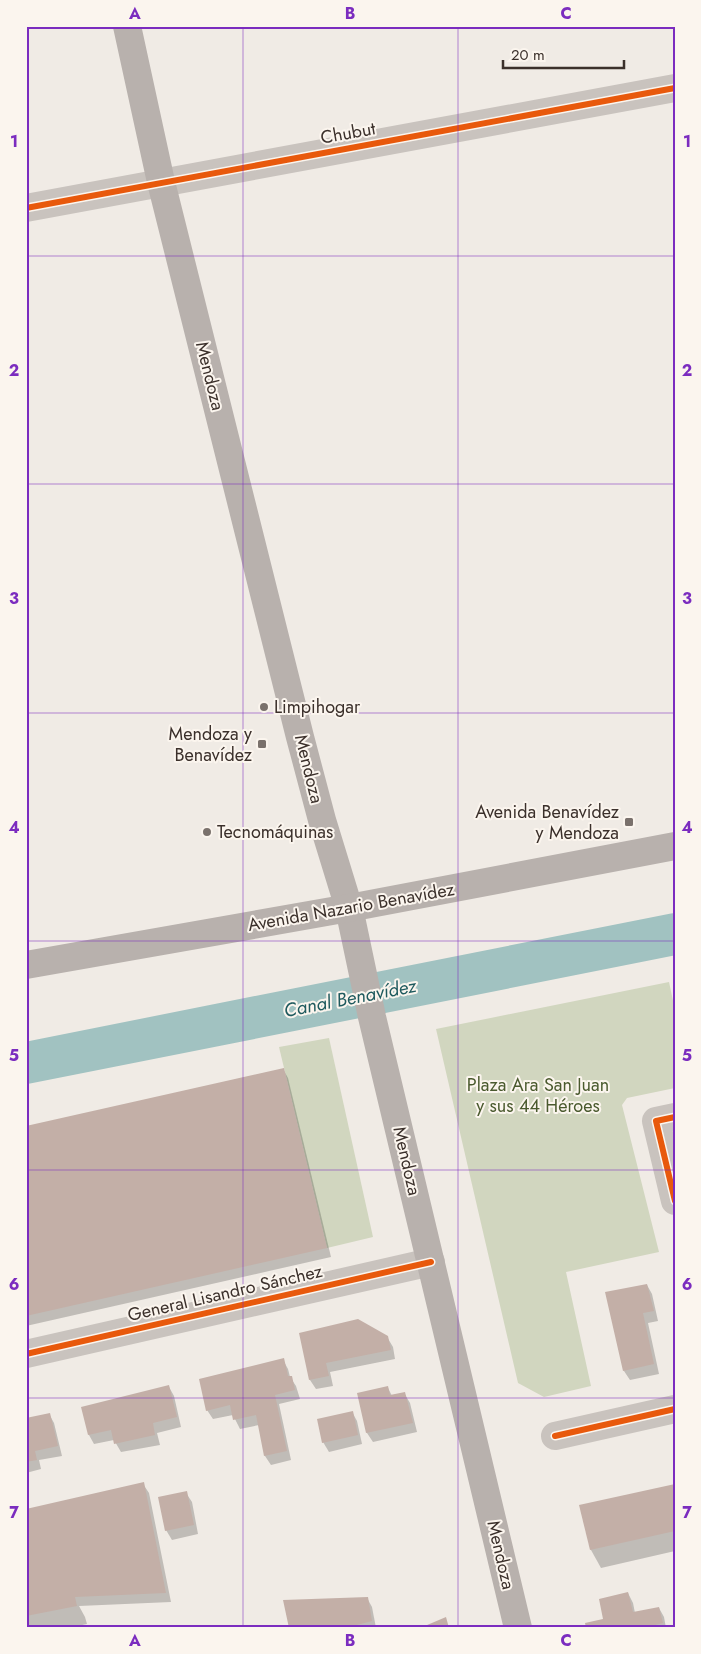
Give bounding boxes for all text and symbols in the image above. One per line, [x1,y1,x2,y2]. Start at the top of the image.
text: A [128,2,141,25]
text: B [345,2,355,25]
text: C [560,2,572,25]
scale bar [503,38,625,70]
text: 20 m [511,44,545,66]
street label: Chubut [319,115,378,151]
text: 1 [10,130,18,153]
text: 1 [683,130,691,153]
street label: Mendoza [189,339,231,413]
text: 2 [9,359,19,382]
text: 2 [682,359,692,382]
text: 3 [9,587,19,610]
text: 3 [682,587,692,610]
place label: Limpihogar [274,694,361,720]
marker: Limpihogar [258,701,270,713]
place label: Mendoza y Benavídez [169,721,253,768]
street label: Mendoza [288,732,330,806]
marker: Mendoza y Benavídez [256,738,268,750]
place label: Avenida Benavídez y Mendoza [475,799,620,846]
text: 4 [8,816,20,839]
marker: Avenida Benavídez y Mendoza [623,816,635,828]
text: 4 [681,816,693,839]
place label: Tecnomáquinas [217,819,333,845]
marker: Tecnomáquinas [201,826,213,838]
street label: Avenida Nazario Benavídez [246,876,457,938]
water label: Canal Benavídez [282,972,420,1024]
text: 5 [9,1044,19,1067]
text: 5 [682,1044,692,1067]
park label: Plaza Ara San Juan y sus 44 Héroes [467,1072,609,1119]
street label: Mendoza [386,1124,428,1198]
street label: General Lisandro Sánchez [125,1258,326,1328]
text: 6 [9,1273,19,1296]
text: 6 [682,1273,692,1296]
text: 7 [9,1501,19,1524]
text: 7 [682,1501,692,1524]
street label: Mendoza [480,1518,522,1592]
text: A [128,1629,141,1652]
text: B [345,1629,355,1652]
text: C [560,1629,572,1652]

